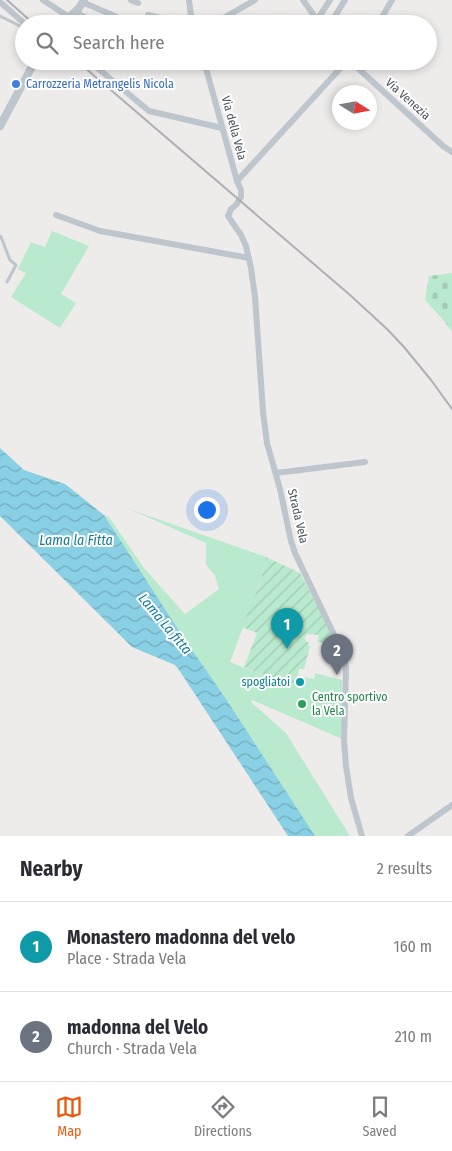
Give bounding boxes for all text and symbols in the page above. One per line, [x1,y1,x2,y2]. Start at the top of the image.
search box [15,15,437,70]
icon: search [33,29,61,57]
text: Search here [73,31,165,54]
street label: Via Venezia [383,75,433,123]
place label: Carrozzeria Metrangelis Nicola [26,77,174,91]
marker: Carrozzeria Metrangelis Nicola [10,78,22,90]
north arrow [332,85,377,130]
street label: Via della Vela [219,94,249,162]
street label: Strada Vela [285,487,311,545]
your location [194,497,220,523]
water label: Lama la Fitta [39,532,113,549]
water label: Lama La fitta [135,590,195,658]
pin: 1 [271,608,303,649]
pin: 2 [321,634,353,675]
place label: spogliatoi [241,675,290,689]
marker: spogliatoi [294,676,306,688]
place label: Centro sportivo la Vela [312,690,388,718]
marker: Centro sportivo la Vela [296,698,308,710]
text: Nearby [20,856,82,882]
text: 2 results [377,859,432,878]
text: Monastero madonna del velo [67,926,295,949]
text: 1 [33,937,39,956]
text: 160 m [393,937,432,956]
text: Place · Strada Vela [67,949,186,968]
text: madonna del Velo [67,1016,208,1039]
text: 2 [32,1027,40,1046]
text: 210 m [395,1027,432,1046]
text: Church · Strada Vela [67,1039,197,1058]
tab: Map [55,1093,83,1140]
tab: Directions [194,1093,252,1140]
tab: Saved [362,1093,397,1140]

